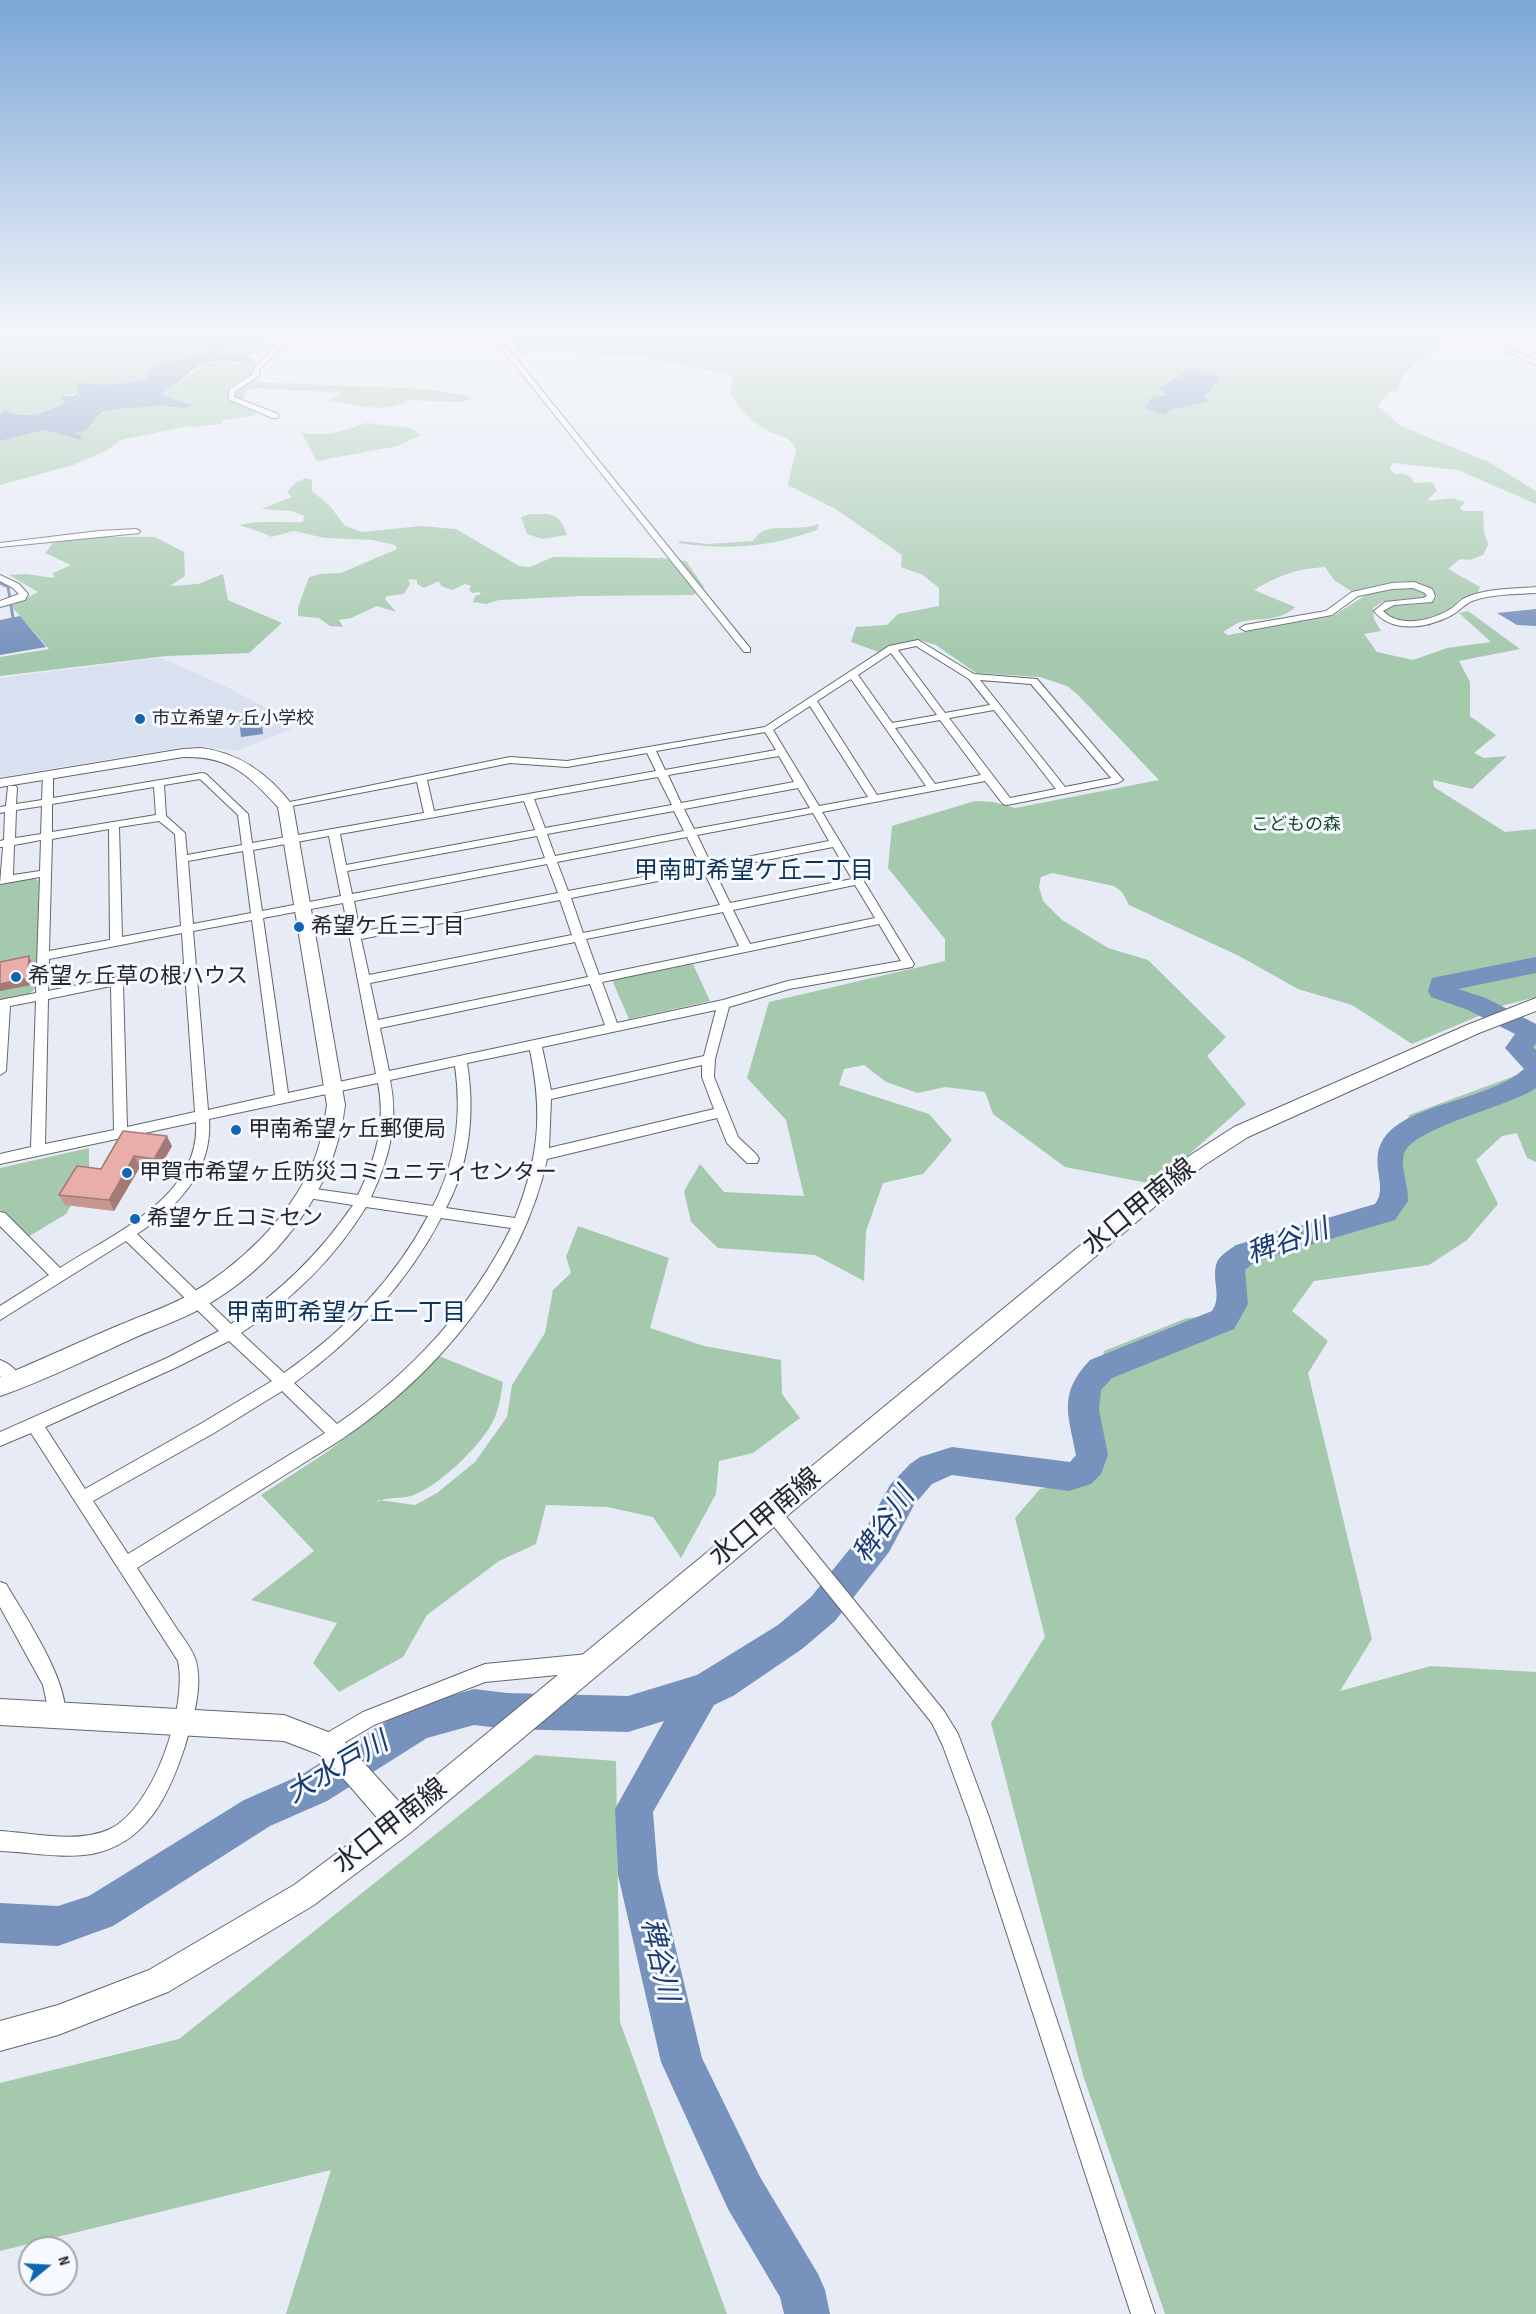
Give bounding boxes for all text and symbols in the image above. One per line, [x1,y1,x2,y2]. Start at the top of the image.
place label: 市立希望ヶ丘小学校 [152,708,314,730]
marker: 市立希望ヶ丘小学校 [133,712,147,726]
park label: こどもの森 [1251,814,1341,836]
district label: 甲南町希望ケ丘二丁目 [634,858,874,886]
place label: 希望ケ丘三丁目 [311,914,465,940]
marker: 希望ケ丘三丁目 [292,920,306,934]
place label: 希望ヶ丘草の根ハウス [28,964,248,990]
marker: 希望ヶ丘草の根ハウス [9,970,23,984]
place label: 甲南希望ヶ丘郵便局 [248,1117,446,1143]
marker: 甲南希望ヶ丘郵便局 [229,1123,243,1137]
street label: 水口甲南線 [1077,1153,1203,1263]
place label: 甲賀市希望ヶ丘防災コミュニティセンター [139,1160,557,1186]
marker: 甲賀市希望ヶ丘防災コミュニティセンター [120,1166,134,1180]
place label: 希望ケ丘コミセン [147,1206,323,1232]
marker: 希望ケ丘コミセン [128,1212,142,1226]
water label: 稗谷川 [1243,1213,1333,1273]
district label: 甲南町希望ケ丘一丁目 [226,1300,466,1328]
street label: 水口甲南線 [704,1462,828,1574]
water label: 稗谷川 [847,1482,923,1570]
water label: 大水戸川 [281,1726,395,1812]
street label: 水口甲南線 [328,1773,454,1881]
water label: 稗谷川 [632,1915,684,2005]
north arrow [18,2236,78,2296]
text: N [53,2254,74,2268]

